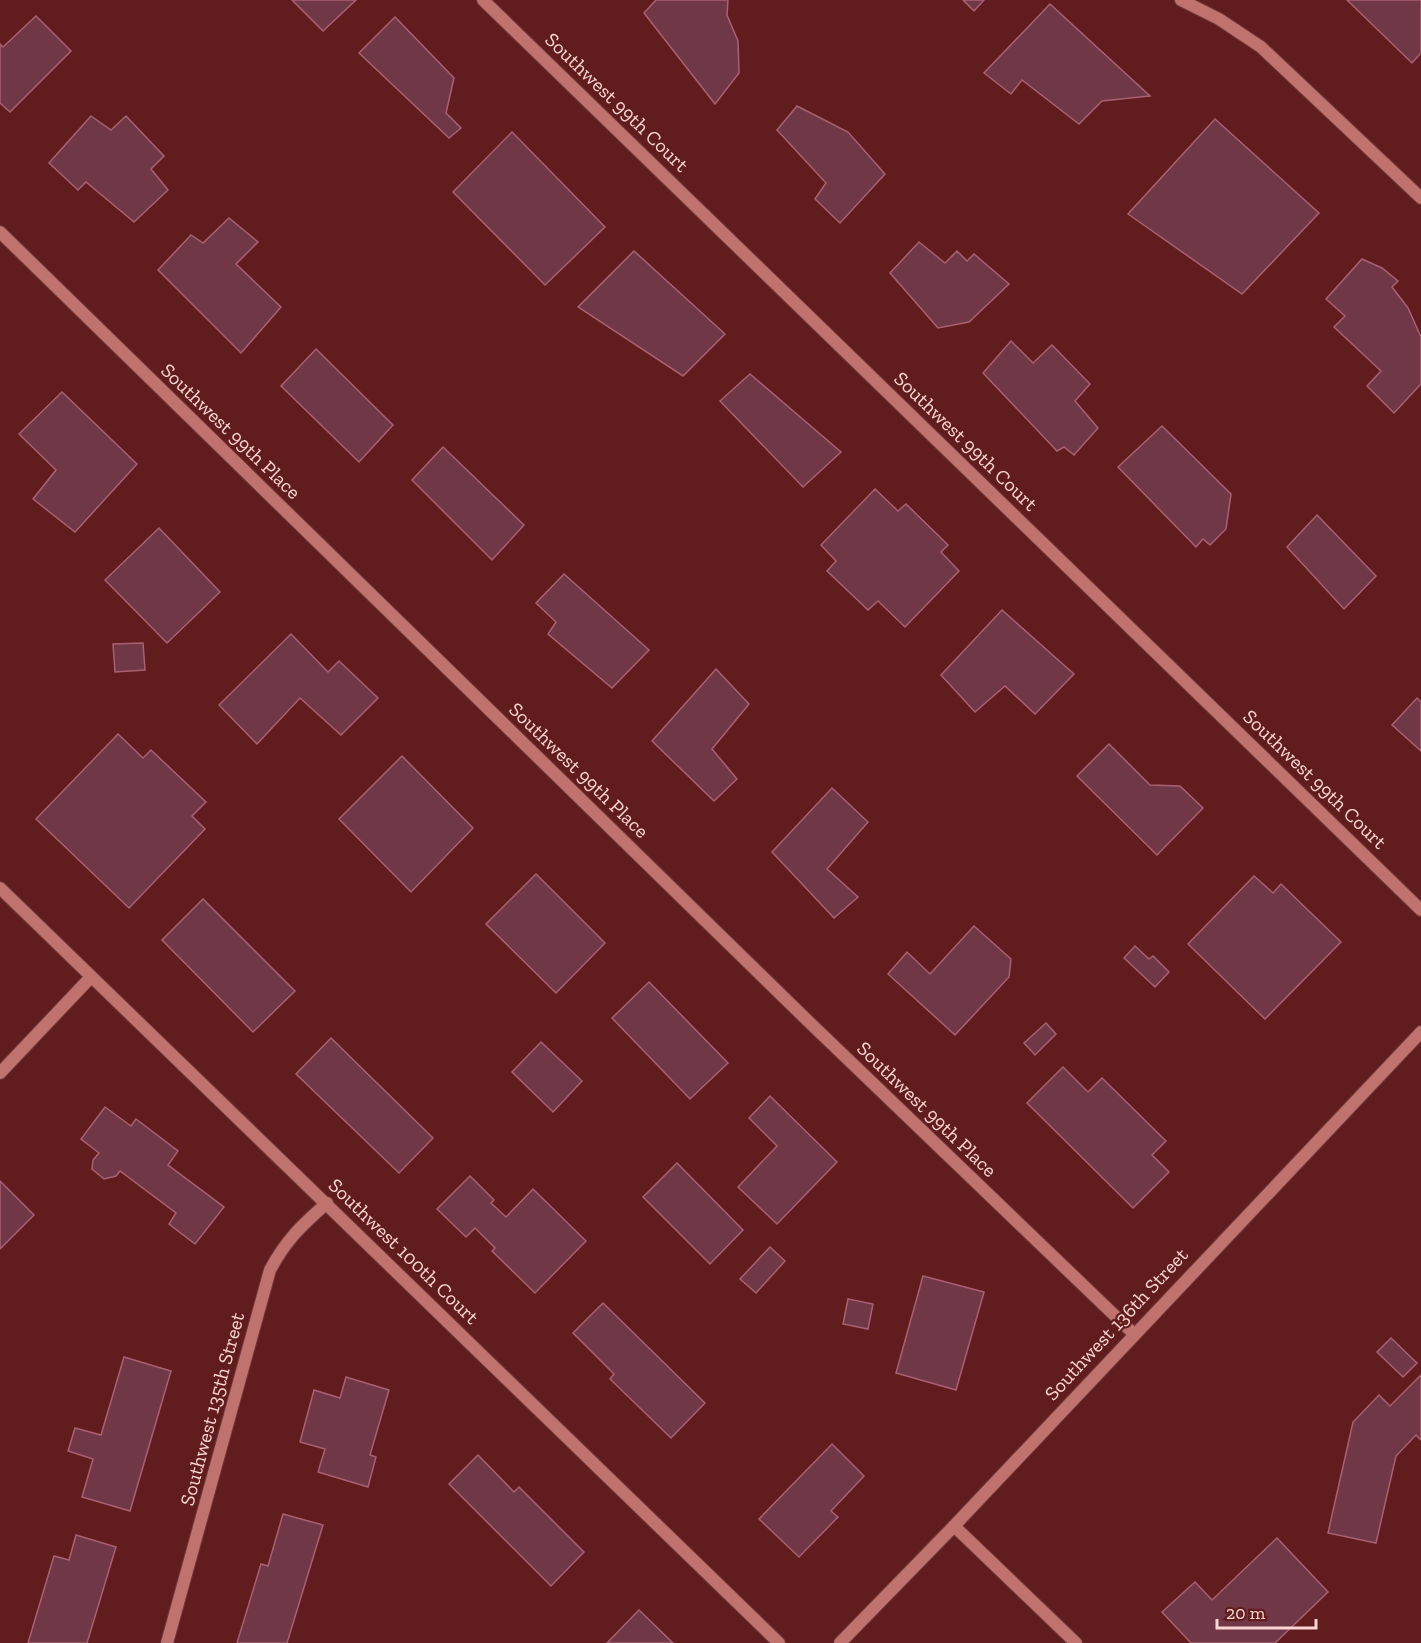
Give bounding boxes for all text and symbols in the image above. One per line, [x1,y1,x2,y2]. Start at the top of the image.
street label: Southwest 99th Court [540,27,694,177]
street label: Southwest 99th Place [156,358,306,504]
street label: Southwest 99th Court [889,366,1043,516]
street label: Southwest 99th Place [504,697,654,843]
street label: Southwest 99th Court [1238,704,1392,854]
street label: Southwest 99th Place [852,1036,1002,1182]
street label: Southwest 100th Court [324,1173,485,1329]
street label: Southwest 136th Street [1039,1242,1193,1405]
street label: Southwest 135th Street [175,1309,249,1508]
scale bar [1217,1592,1316,1630]
text: 20 m [1226,1602,1266,1624]

